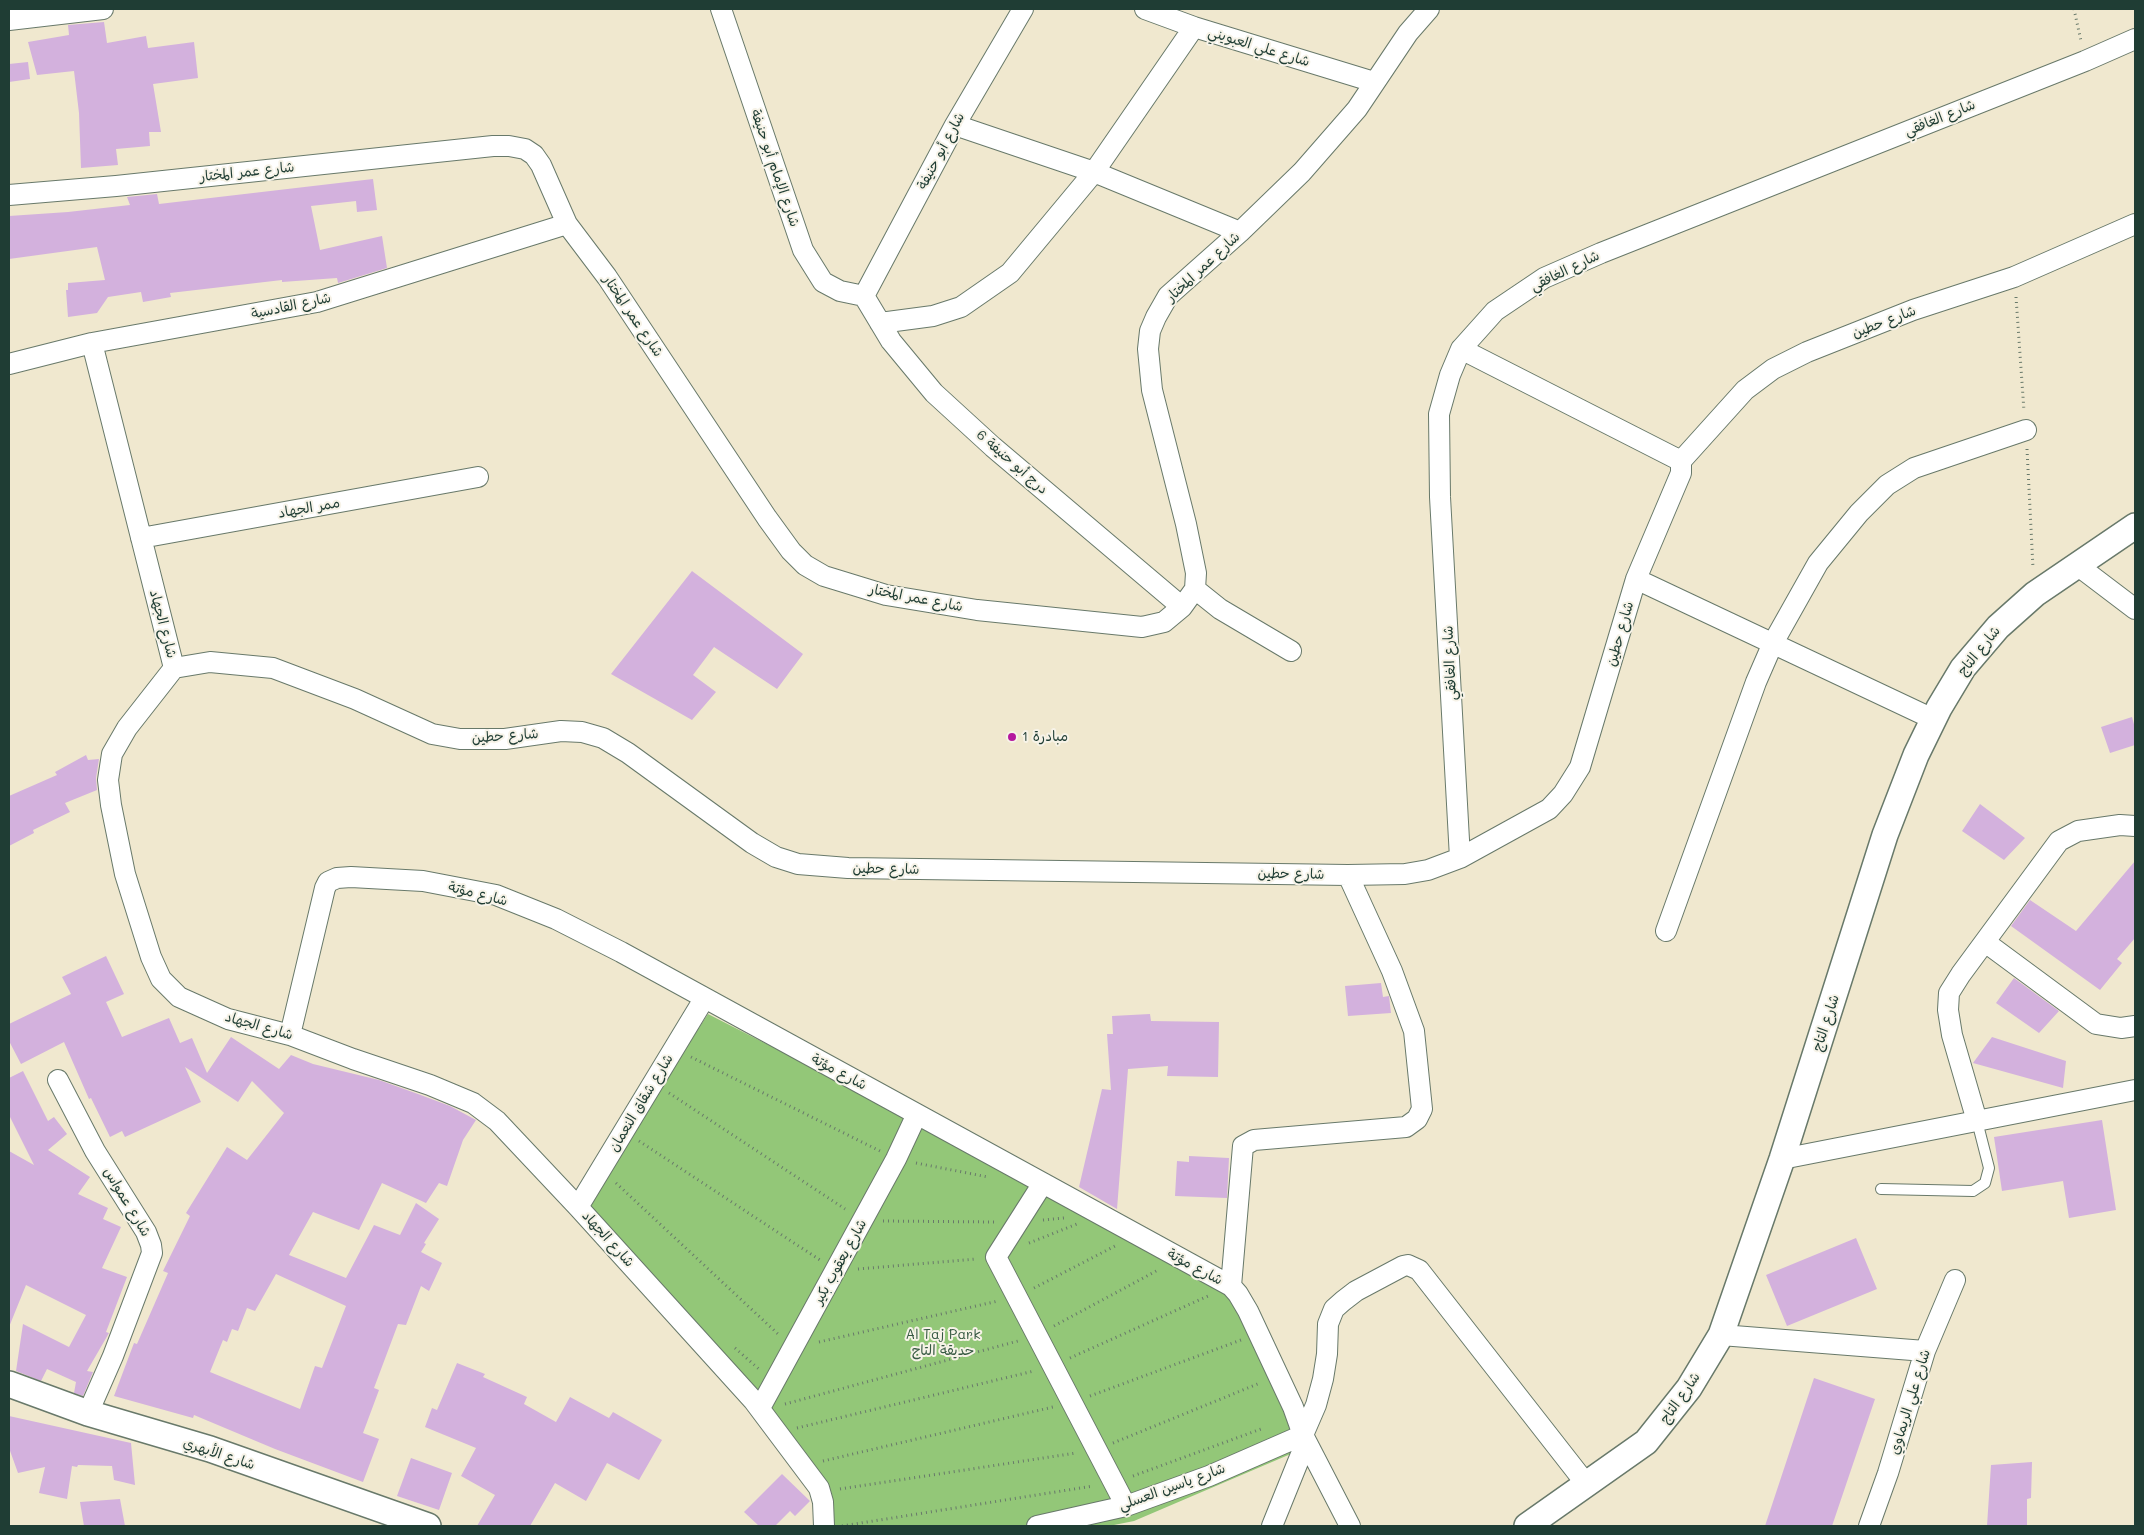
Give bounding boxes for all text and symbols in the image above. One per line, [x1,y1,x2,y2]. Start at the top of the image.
street label: شارع علي العبويني [1206,24,1312,70]
street label: شارع الغافقي [1902,96,1978,140]
street label: شارع الإمام أبو حنيفة [747,107,803,229]
street label: شارع أبو حنيفة [914,110,968,192]
street label: شارع عمر المختار [199,159,295,185]
street label: شارع عمر المختار [1163,228,1243,306]
street label: شارع الغافقي [1528,247,1602,295]
street label: شارع عمر المختار [599,272,667,360]
street label: شارع القادسية [249,289,333,323]
street label: شارع حطين [1850,302,1918,342]
street label: درج أبو حنيفة 6 [973,426,1051,498]
street label: ممر الجهاد [277,494,341,522]
street label: شارع عمر المختار [868,581,964,615]
street label: شارع الجهاد [146,588,180,660]
street label: شارع حطين [1603,600,1637,668]
street label: شارع التاج [1954,623,2004,679]
street label: شارع الغافقي [1440,625,1460,701]
street label: شارع حطين [471,725,539,747]
place label: مبادرة 1 [1022,729,1068,745]
marker: مبادرة 1 [1006,731,1018,743]
street label: شارع حطين [852,860,920,878]
street label: شارع حطين [1257,865,1325,883]
street label: شارع مؤتة [447,879,509,909]
street label: شارع التاج [1809,992,1843,1054]
street label: شارع الجهاد [223,1008,295,1044]
street label: شارع مؤتة [808,1050,870,1094]
street label: شارع شقاق النعمان [605,1051,677,1155]
street label: شارع عمواس [100,1164,154,1240]
street label: شارع الجهاد [578,1207,638,1271]
street label: شارع يعقوب بكير [810,1216,870,1308]
street label: شارع مؤتة [1164,1245,1226,1289]
park label: Al Taj Park حديقة التاج [905,1327,981,1360]
street label: شارع علي الريماوي [1886,1347,1934,1457]
street label: شارع التاج [1656,1369,1704,1427]
street label: شارع الأبهري [181,1434,257,1474]
street label: شارع ياسين العسلي [1116,1460,1228,1514]

